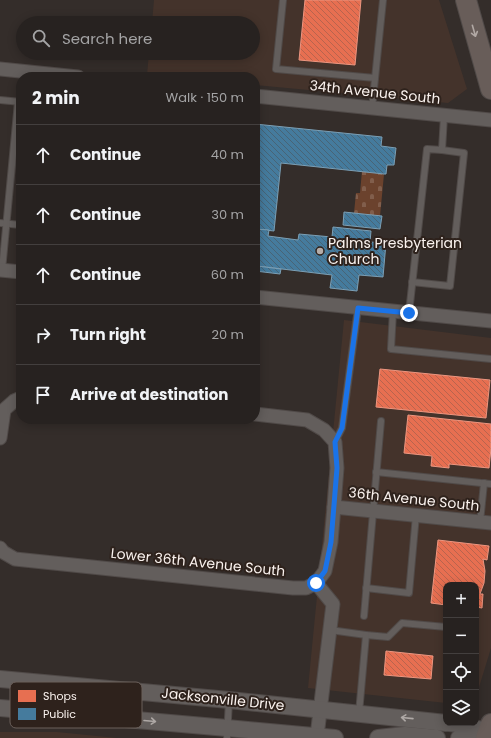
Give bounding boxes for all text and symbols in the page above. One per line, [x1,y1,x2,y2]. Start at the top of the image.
search box [16,16,260,60]
one-way arrow [471,24,478,37]
icon: search [30,27,52,49]
text: Search here [62,28,152,49]
street label: 34th Avenue South [309,75,441,109]
text: 2 min [32,86,80,110]
text: Walk · 150 m [166,88,244,107]
icon: ahead [32,144,54,166]
text: Continue [70,144,141,165]
text: 40 m [211,145,244,164]
icon: ahead [32,204,54,226]
text: Continue [70,204,141,225]
text: 30 m [211,205,244,224]
place label: Palms Presbyterian Church [328,233,462,269]
marker: Palms Presbyterian Church [315,246,325,256]
icon: ahead [32,264,54,286]
text: Continue [70,264,141,285]
text: 60 m [211,265,244,284]
route end [400,304,418,322]
icon: right [32,324,54,346]
text: Turn right [70,324,146,345]
text: 20 m [211,325,244,344]
icon: arrive [32,384,54,406]
text: Arrive at destination [70,384,228,405]
street label: 36th Avenue South [348,482,480,516]
street label: Lower 36th Avenue South [110,543,286,581]
route start [307,574,325,592]
map controls [443,582,479,726]
button: + [443,582,479,618]
button: − [443,618,479,654]
button: locate [443,654,479,690]
legend [10,682,142,728]
street label: Jacksonville Drive [161,683,286,715]
text: Shops [43,688,77,704]
button: layers [443,690,479,726]
text: Public [43,706,76,722]
one-way arrow [401,715,414,722]
one-way arrow [143,718,156,725]

